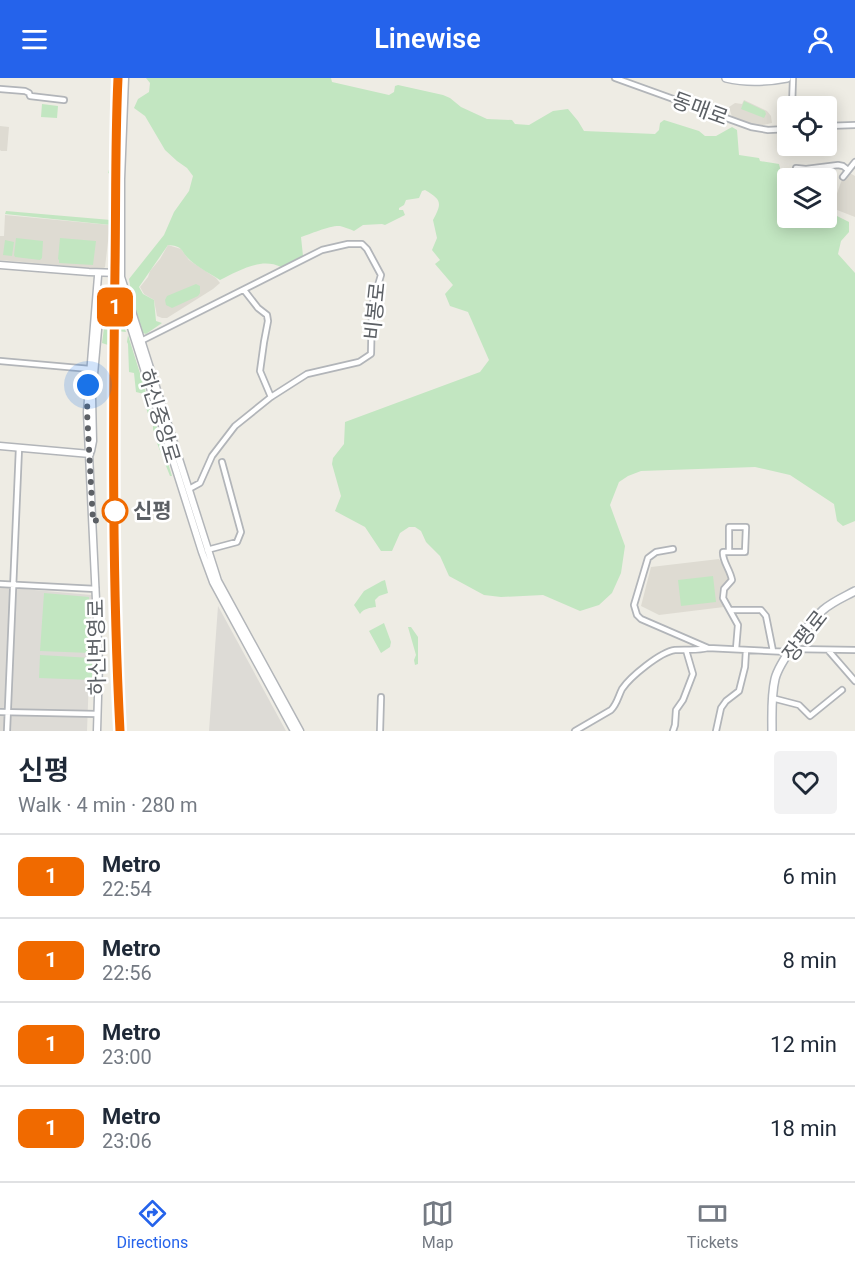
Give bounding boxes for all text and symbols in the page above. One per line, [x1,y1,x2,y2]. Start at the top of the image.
icon: menu [18,23,51,56]
text: Linewise [374,23,481,55]
icon: person [804,23,837,56]
street label: 동매로 [669,88,731,130]
map controls [777,96,837,228]
button: locate [777,96,837,156]
button: layers [777,168,837,228]
street label: 비봉로 [360,281,390,341]
line badge: 1 [96,288,134,326]
text: 1 [109,295,121,319]
street label: 하신중앙로 [133,366,185,466]
your location [73,370,103,400]
marker: 신평 [102,498,128,524]
place label: 신평 [133,499,172,523]
street label: 하신번영로 [84,598,110,696]
street label: 장평로 [778,606,832,666]
button: heart [774,751,837,814]
text: 신평 [18,754,70,787]
text: Walk · 4 min · 280 m [18,793,197,817]
text: Metro [102,852,161,877]
text: 1 [45,864,57,888]
text: 6 min [782,864,837,889]
text: 22:54 [102,877,152,901]
text: Metro [102,936,161,961]
text: 1 [45,948,57,972]
text: 8 min [782,948,837,973]
text: 22:56 [102,961,152,985]
text: Metro [102,1020,161,1045]
text: 1 [45,1032,57,1056]
text: 12 min [770,1032,837,1057]
text: 23:00 [102,1045,152,1069]
text: Metro [102,1104,161,1129]
text: 1 [45,1116,57,1140]
text: 18 min [770,1116,837,1141]
text: 23:06 [102,1129,152,1153]
tab: Directions [116,1197,188,1252]
tab: Map [421,1197,454,1252]
tab: Tickets [687,1197,739,1252]

